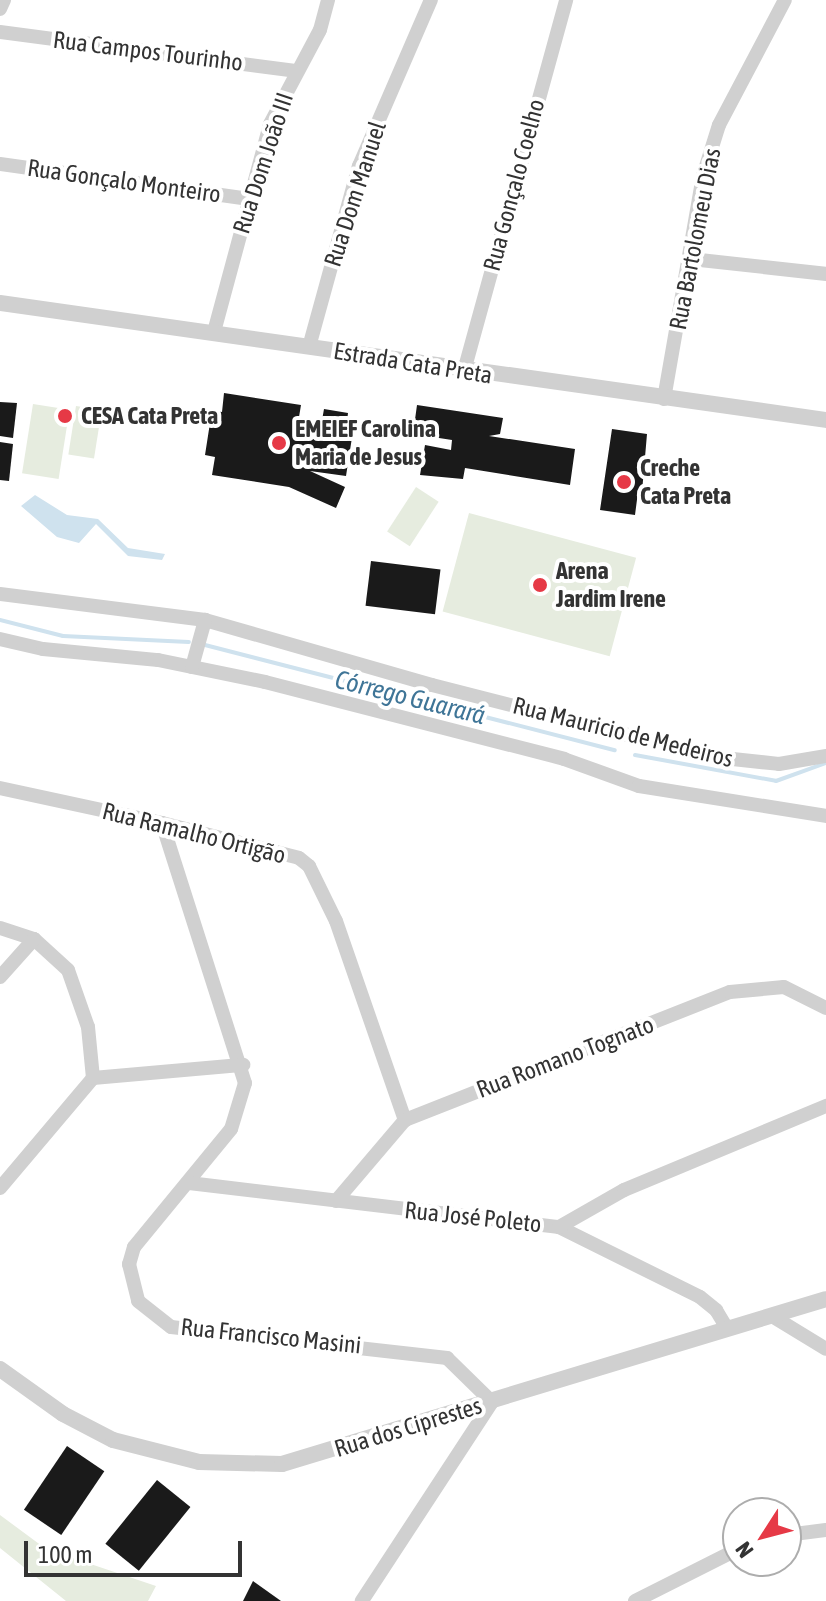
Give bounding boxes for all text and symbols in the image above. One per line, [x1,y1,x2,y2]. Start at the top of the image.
street label: Rua Campos Tourinho [52,25,244,77]
street label: Rua Dom João III [227,89,299,237]
street label: Rua Gonçalo Coelho [477,96,551,274]
street label: Rua Dom Manuel [318,118,392,270]
street label: Rua Bartolomeu Dias [663,146,727,332]
street label: Rua Gonçalo Monteiro [26,153,222,209]
street label: Estrada Cata Preta [332,336,494,390]
place label: CESA Cata Preta [81,402,218,430]
marker: CESA Cata Preta [56,407,74,425]
place label: EMEIEF Carolina Maria de Jesus [295,415,436,471]
marker: EMEIEF Carolina Maria de Jesus [270,434,288,452]
place label: Creche Cata Preta [640,454,731,510]
marker: Creche Cata Preta [615,473,633,491]
place label: Arena Jardim Irene [556,557,666,613]
marker: Arena Jardim Irene [531,576,549,594]
water label: Córrego Guarará [332,664,488,732]
street label: Rua Mauricio de Medeiros [510,691,736,773]
street label: Rua Ramalho Ortigão [99,796,289,870]
street label: Rua Romano Tognato [472,1010,658,1104]
street label: Rua José Poleto [403,1195,543,1239]
street label: Rua Francisco Masini [179,1312,363,1360]
street label: Rua dos Ciprestes [331,1391,485,1463]
north arrow [722,1497,802,1577]
scale bar [28,1525,246,1575]
text: N [730,1537,759,1563]
text: 100 m [38,1541,92,1568]

